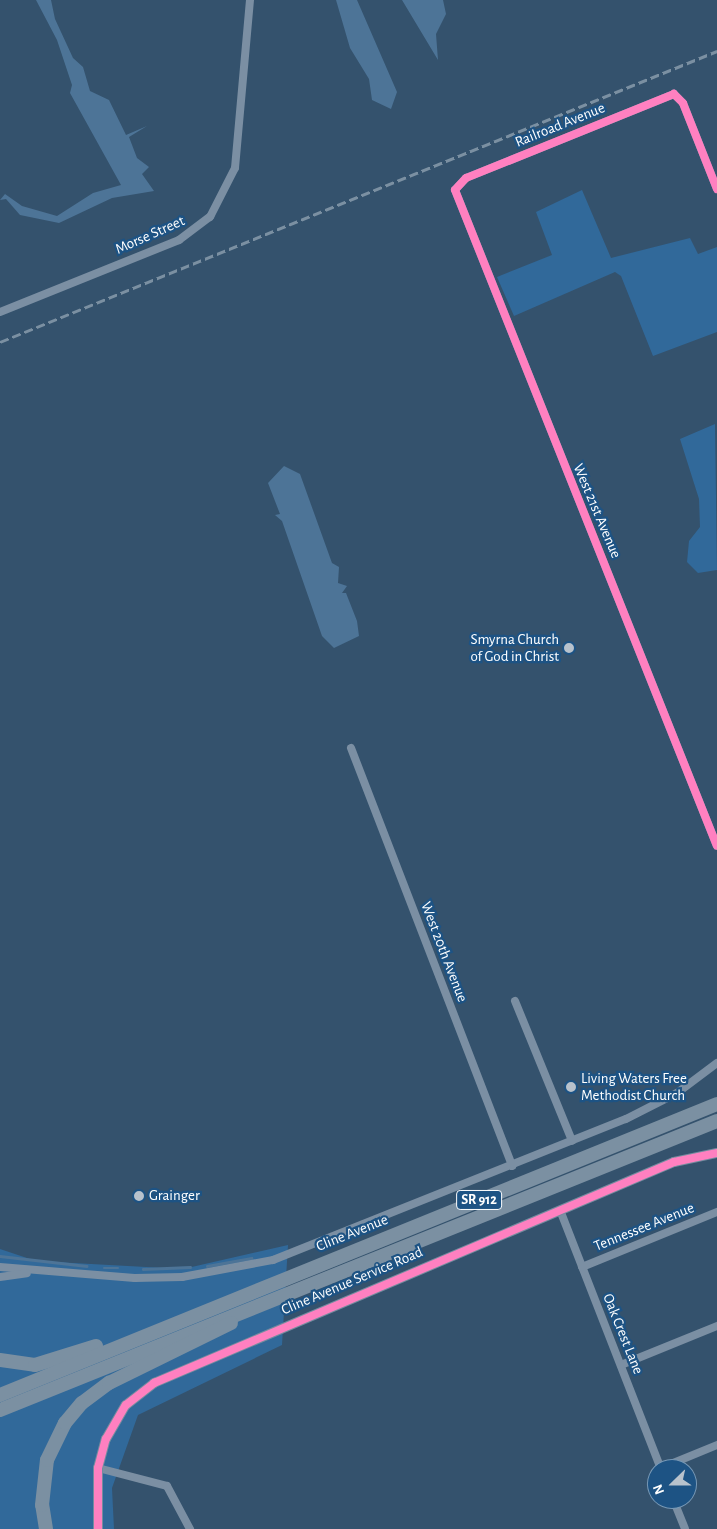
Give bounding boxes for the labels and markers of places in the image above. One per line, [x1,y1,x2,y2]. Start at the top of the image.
place label: Smyrna Church of God in Christ [470,630,559,665]
marker: Smyrna Church of God in Christ [563,642,575,654]
place label: Living Waters Free Methodist Church [581,1069,687,1104]
marker: Living Waters Free Methodist Church [565,1081,577,1093]
place label: Grainger [149,1187,200,1205]
marker: Grainger [133,1190,145,1202]

